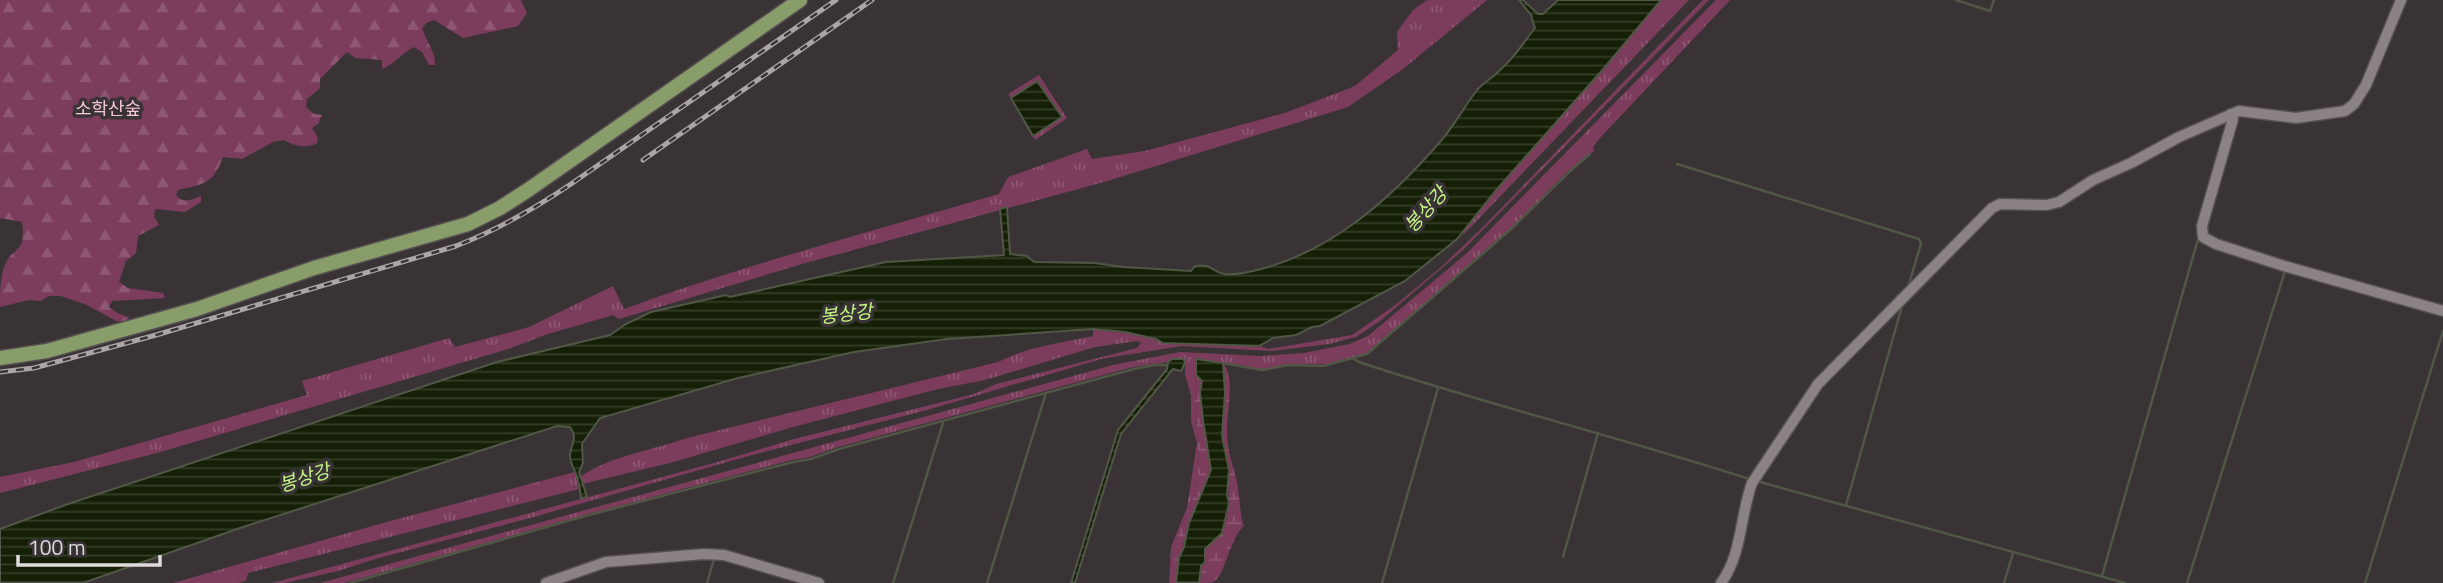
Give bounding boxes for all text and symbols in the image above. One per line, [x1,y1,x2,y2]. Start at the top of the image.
park label: 소학산숲 [75,95,141,122]
water label: 봉상강 [1397,178,1455,238]
water label: 봉상강 [818,296,876,330]
water label: 봉상강 [275,454,336,499]
scale bar [18,524,159,568]
text: 100 m [28,531,85,563]

